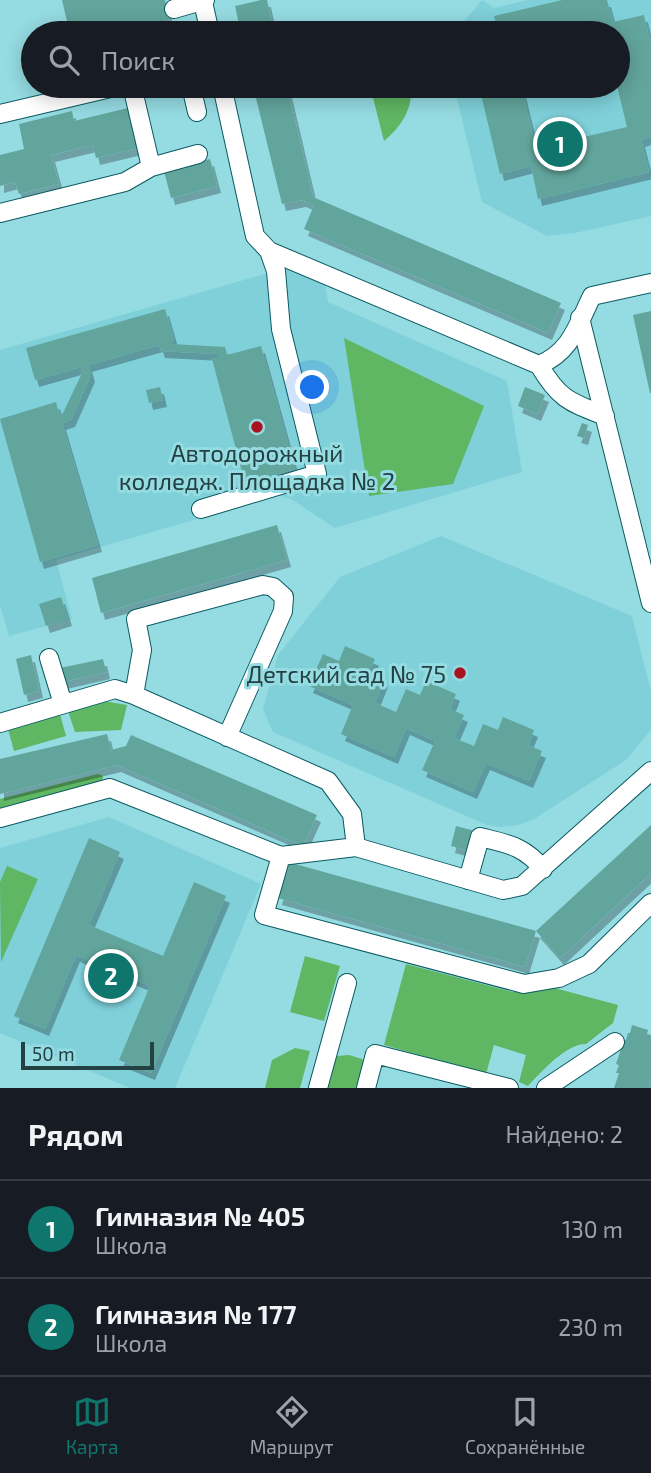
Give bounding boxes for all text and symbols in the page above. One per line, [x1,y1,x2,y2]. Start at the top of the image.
search box [21,21,630,98]
icon: search [45,41,83,79]
text: Поиск [101,44,175,75]
pin: 1 [537,118,583,170]
your location [295,370,329,404]
marker: Автодорожный колледж. Площадка № 2 [249,419,265,435]
place label: Автодорожный колледж. Площадка № 2 [119,438,395,495]
place label: Детский сад № 75 [246,659,446,688]
marker: Детский сад № 75 [452,665,468,681]
pin: 2 [88,950,134,1002]
scale bar [21,1039,154,1071]
text: 50 m [32,1042,75,1065]
text: Рядом [28,1116,124,1152]
text: Найдено: 2 [506,1120,623,1148]
text: Гимназия № 405 [95,1200,305,1231]
text: 1 [46,1215,56,1243]
text: 130 m [562,1215,623,1243]
text: Школа [95,1231,167,1259]
text: Гимназия № 177 [95,1298,296,1329]
text: 2 [44,1313,58,1341]
text: 230 m [558,1313,623,1341]
text: Школа [95,1329,167,1357]
tab: Карта [66,1393,118,1458]
tab: Маршрут [250,1393,334,1458]
tab: Сохранённые [465,1393,585,1458]

